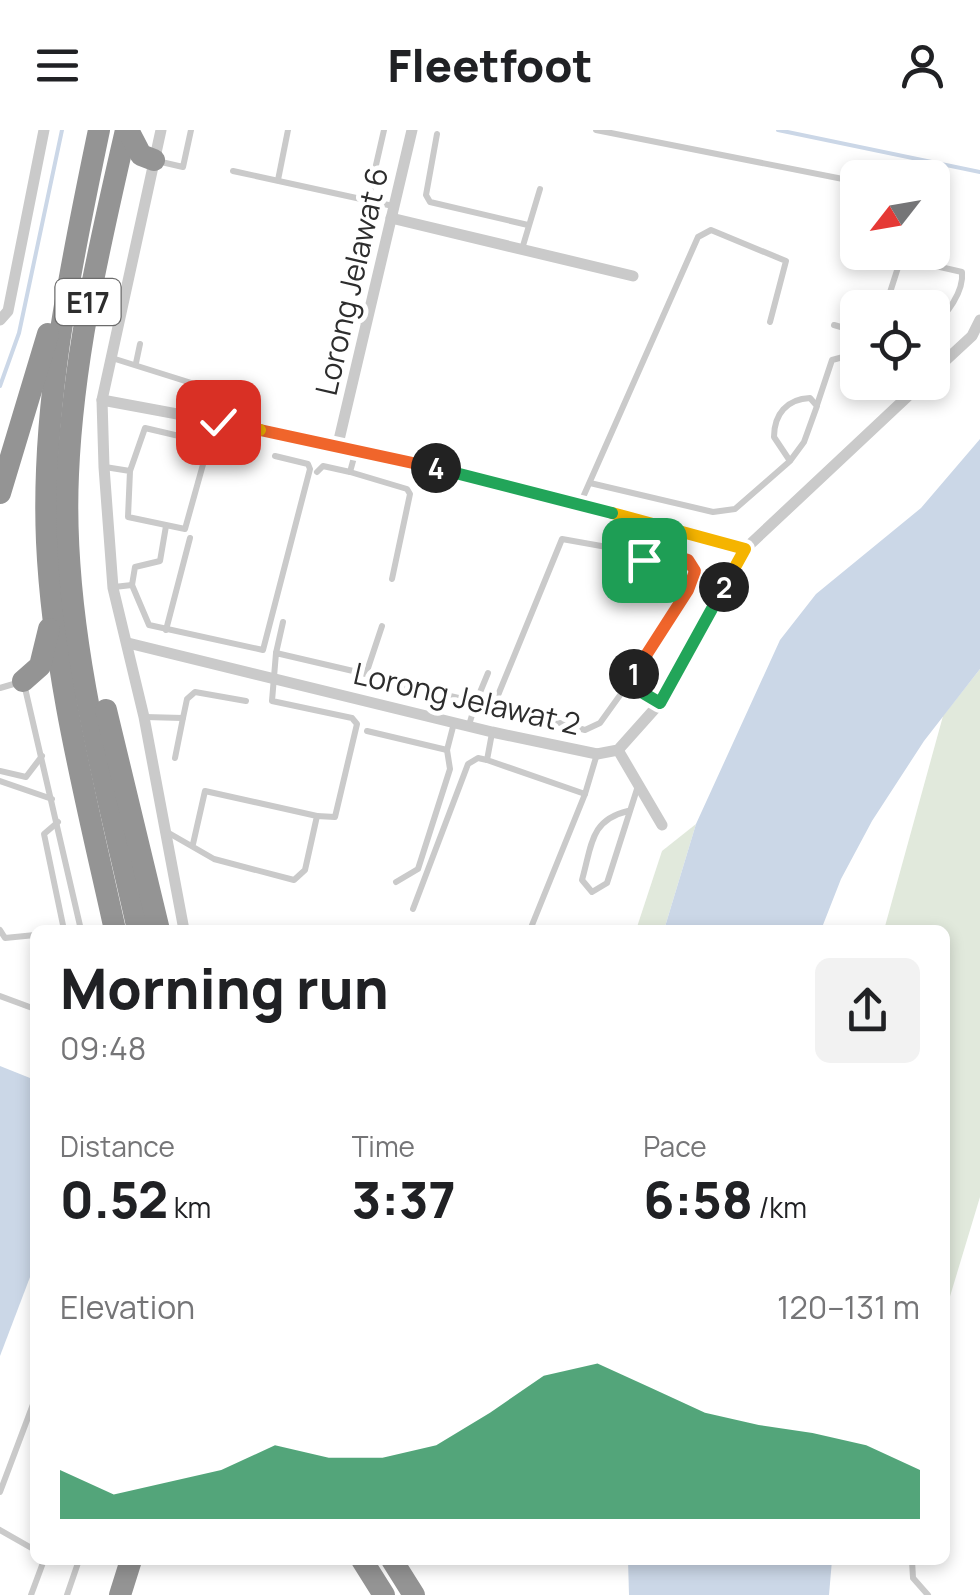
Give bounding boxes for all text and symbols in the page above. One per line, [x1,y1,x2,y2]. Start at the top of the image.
text: Fleetfoot [388,34,592,96]
icon: menu [30,38,85,93]
icon: person [895,38,950,93]
north arrow [840,160,950,270]
map controls [840,160,950,400]
street label: Lorong Jelawat 6 [305,163,397,399]
road number: E17 [56,279,120,325]
button: locate [840,290,950,400]
pin [176,380,261,465]
icon: check [191,395,246,450]
pin: 4 [411,443,461,493]
text: 4 [427,449,445,487]
pin [602,518,687,603]
icon: arrive [617,533,672,588]
pin: 2 [699,562,749,612]
text: 2 [716,568,732,606]
pin: 1 [609,649,659,699]
street label: Lorong Jelawat 2 [350,652,584,744]
text: 1 [628,655,640,693]
text: Morning run [60,950,389,1026]
button: share [815,958,920,1063]
text: 09:48 [60,1026,146,1070]
text: Distance [60,1127,175,1165]
text: Time [352,1127,415,1165]
text: Pace [643,1127,707,1165]
text: 0.52 [60,1165,168,1233]
text: 3:37 [352,1165,456,1233]
text: 6:58 [643,1165,753,1233]
text: km [168,1188,211,1226]
text: /km [753,1188,807,1226]
text: Elevation [60,1285,195,1329]
text: 120–131 m [777,1285,920,1329]

